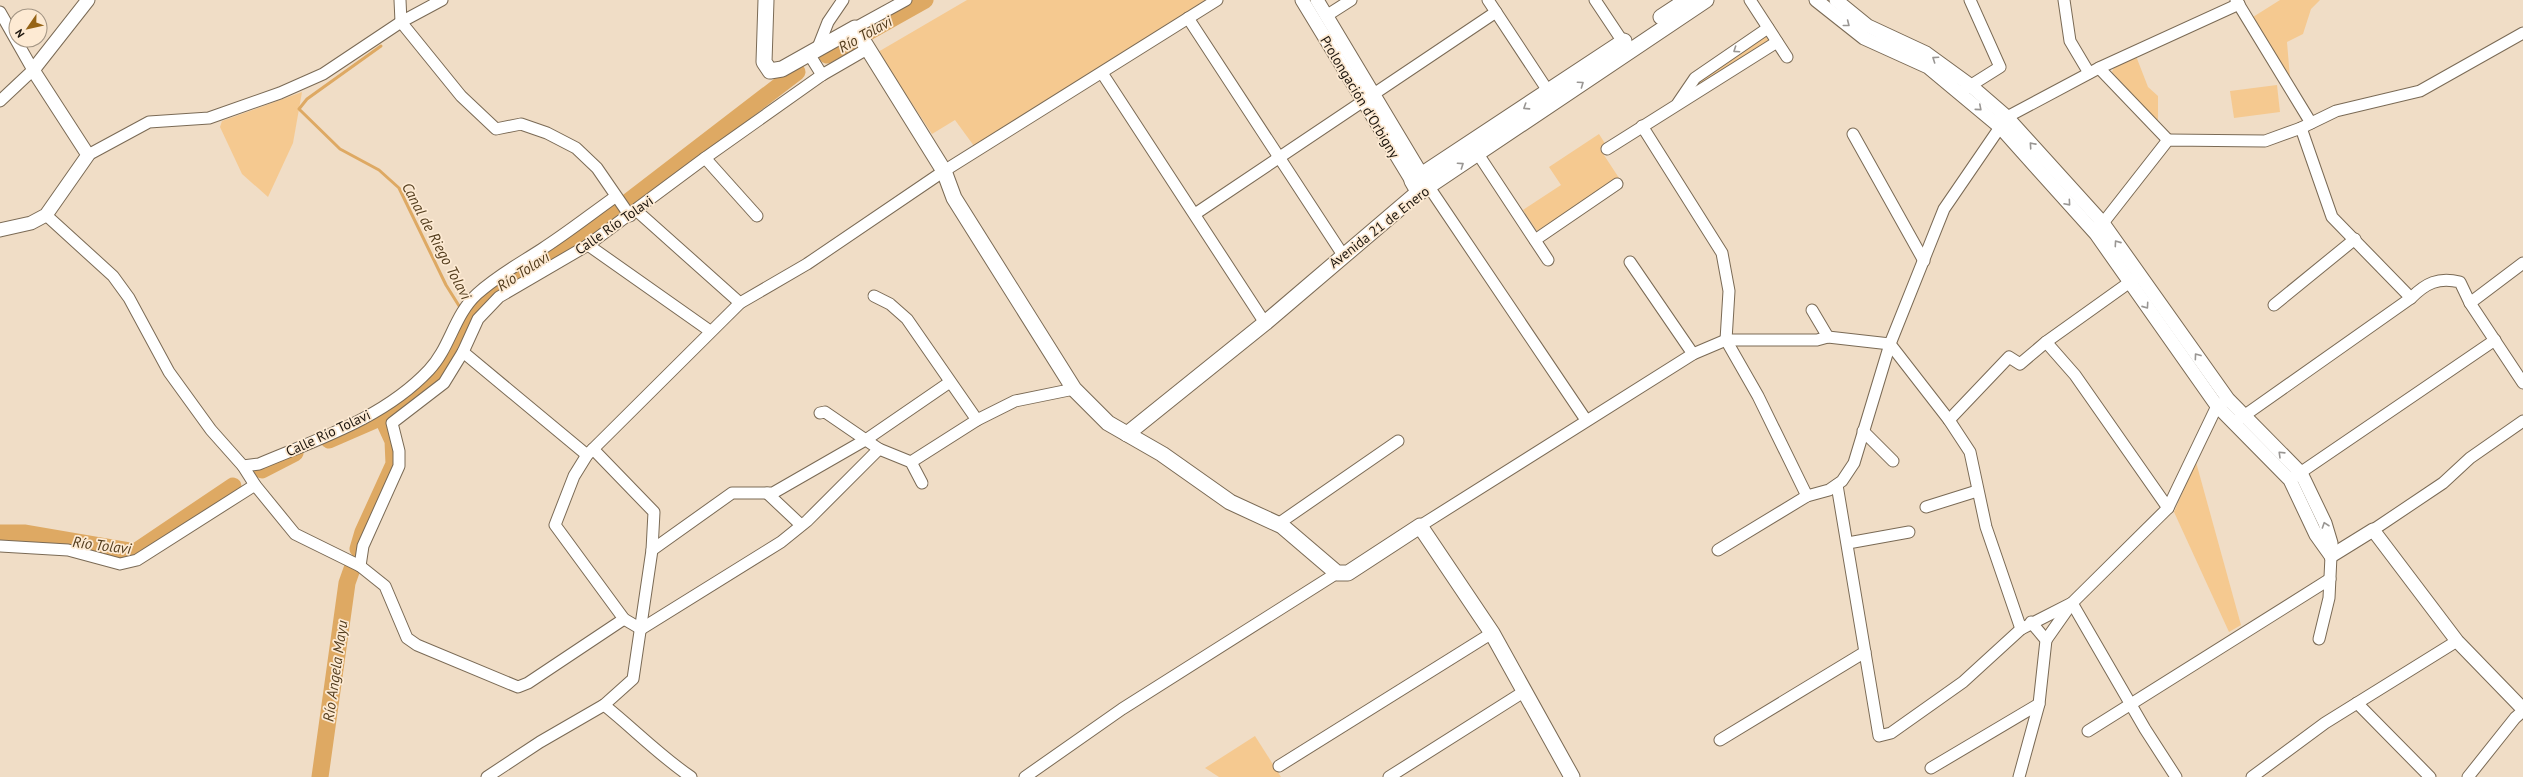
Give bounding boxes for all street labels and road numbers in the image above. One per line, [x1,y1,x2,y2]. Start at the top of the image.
street label: Prolongación d'Orbigny [1316,33,1404,162]
street label: Avenida 21 de Enero [1325,182,1433,272]
street label: Calle Río Tolavi [571,191,657,259]
street label: Calle Río Tolavi [283,406,373,460]

